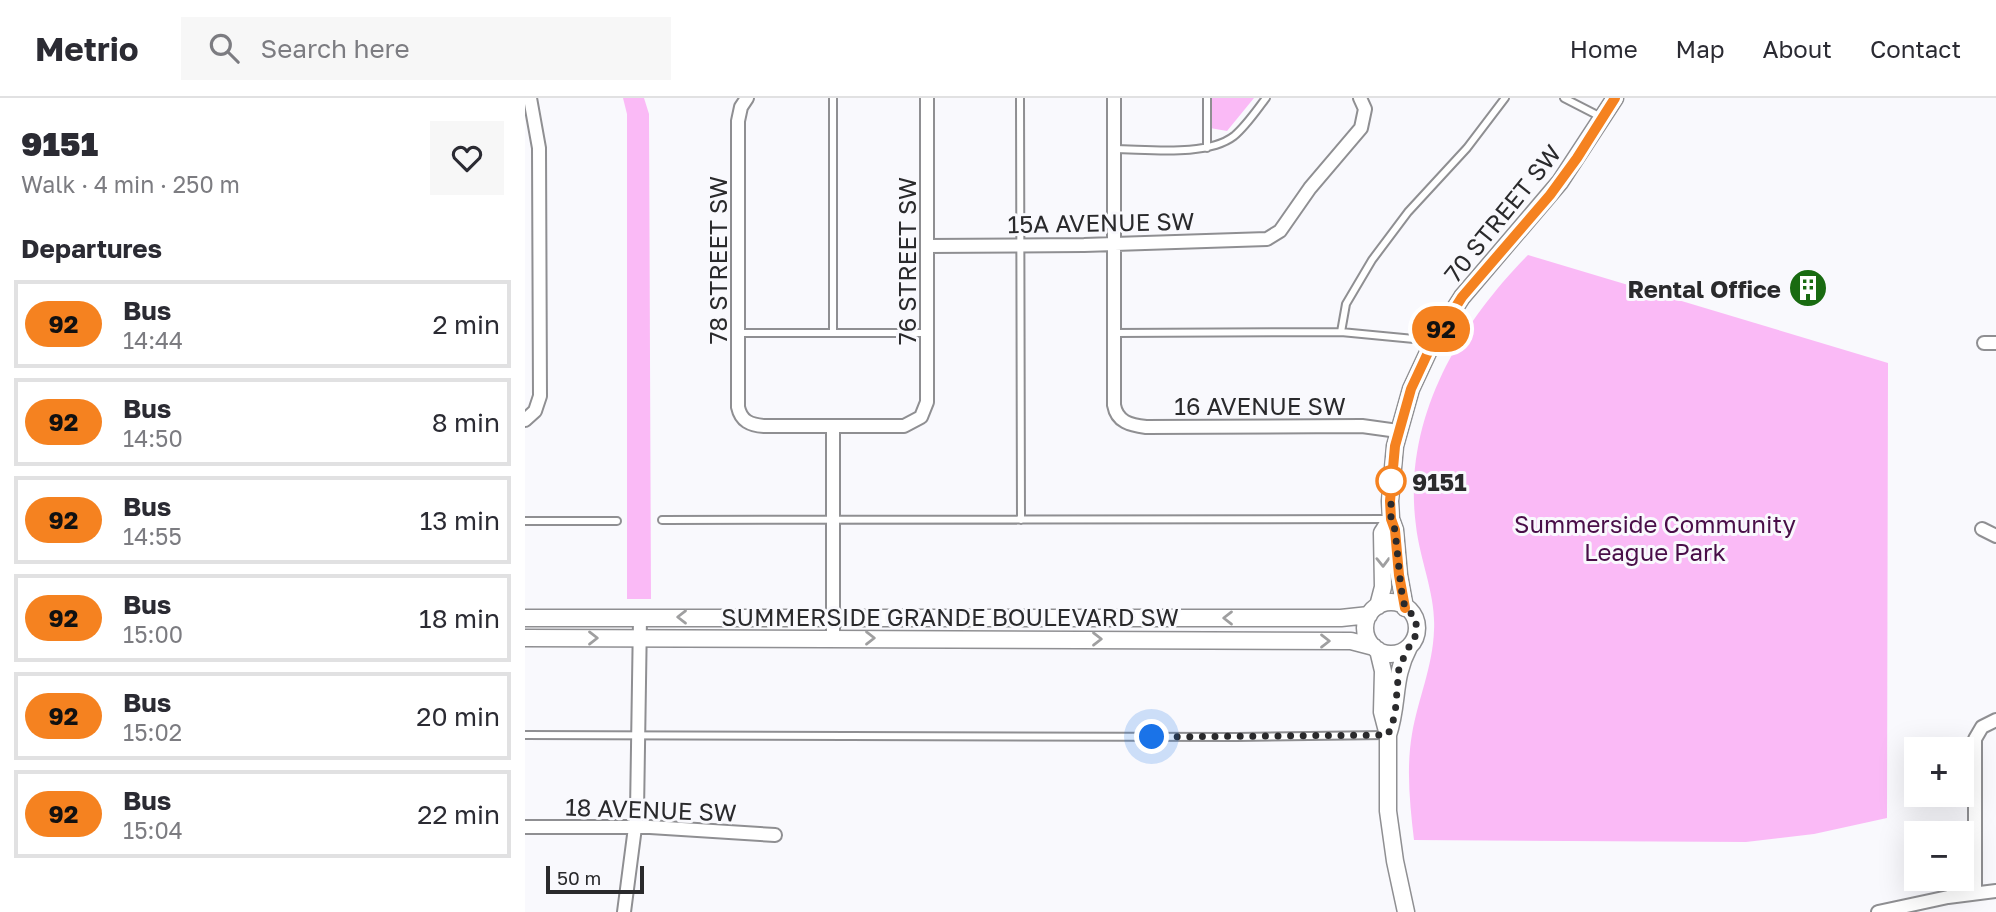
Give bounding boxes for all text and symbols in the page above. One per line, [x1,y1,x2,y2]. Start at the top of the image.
search box [181,17,671,80]
text: Metrio [35,29,139,68]
icon: search [205,29,243,67]
text: Search here [261,33,410,64]
text: Home [1570,34,1638,63]
text: Map [1676,34,1725,63]
text: About [1763,34,1832,63]
text: Contact [1870,34,1961,63]
button: heart [430,121,504,195]
text: 9151 [21,124,98,163]
street label: 70 STREET SW [1438,138,1566,288]
text: Walk · 4 min · 250 m [21,170,240,198]
street label: 78 STREET SW [703,176,732,344]
street label: 76 STREET SW [892,177,921,345]
street label: 15A AVENUE SW [1007,206,1195,238]
text: Departures [21,233,162,264]
building icon: Rental Office [1787,267,1829,309]
place label: Rental Office [1627,274,1781,303]
text: Bus [123,295,171,326]
line badge: 92 [1409,306,1473,352]
text: 92 [49,309,78,338]
text: 2 min [432,309,500,340]
text: 92 [1426,314,1456,343]
text: 14:44 [123,326,183,354]
street label: 16 AVENUE SW [1174,391,1346,420]
text: Bus [123,393,171,424]
text: 92 [49,407,78,436]
text: 8 min [432,407,500,438]
text: 14:50 [123,424,183,452]
marker: 9151 [1376,466,1406,496]
place label: 9151 [1412,467,1467,496]
text: Bus [123,491,171,522]
text: 92 [49,505,78,534]
text: 13 min [420,505,500,536]
park label: Summerside Community League Park [1514,509,1796,566]
text: 14:55 [123,522,182,550]
one-way arrow [1375,557,1391,568]
text: Bus [123,589,171,620]
street label: SUMMERSIDE GRANDE BOULEVARD SW [721,602,1179,631]
text: 92 [49,603,78,632]
text: 18 min [419,603,500,634]
one-way arrow [676,609,686,625]
one-way arrow [1222,610,1232,626]
text: 15:00 [123,620,183,648]
one-way arrow [588,630,599,646]
one-way arrow [865,630,875,646]
one-way arrow [1092,631,1103,647]
one-way arrow [1320,633,1330,649]
text: Bus [123,687,171,718]
text: 92 [49,701,78,730]
text: 20 min [416,701,500,732]
text: 15:02 [123,718,182,746]
your location [1134,719,1169,754]
map controls [1904,737,1974,891]
button: + [1904,737,1974,807]
text: Bus [123,785,171,816]
street label: 18 AVENUE SW [565,792,737,826]
text: 92 [49,799,78,828]
text: 22 min [417,799,500,830]
text: 15:04 [123,816,183,844]
button: − [1904,821,1974,891]
scale bar [546,863,644,895]
text: 50 m [557,866,601,889]

